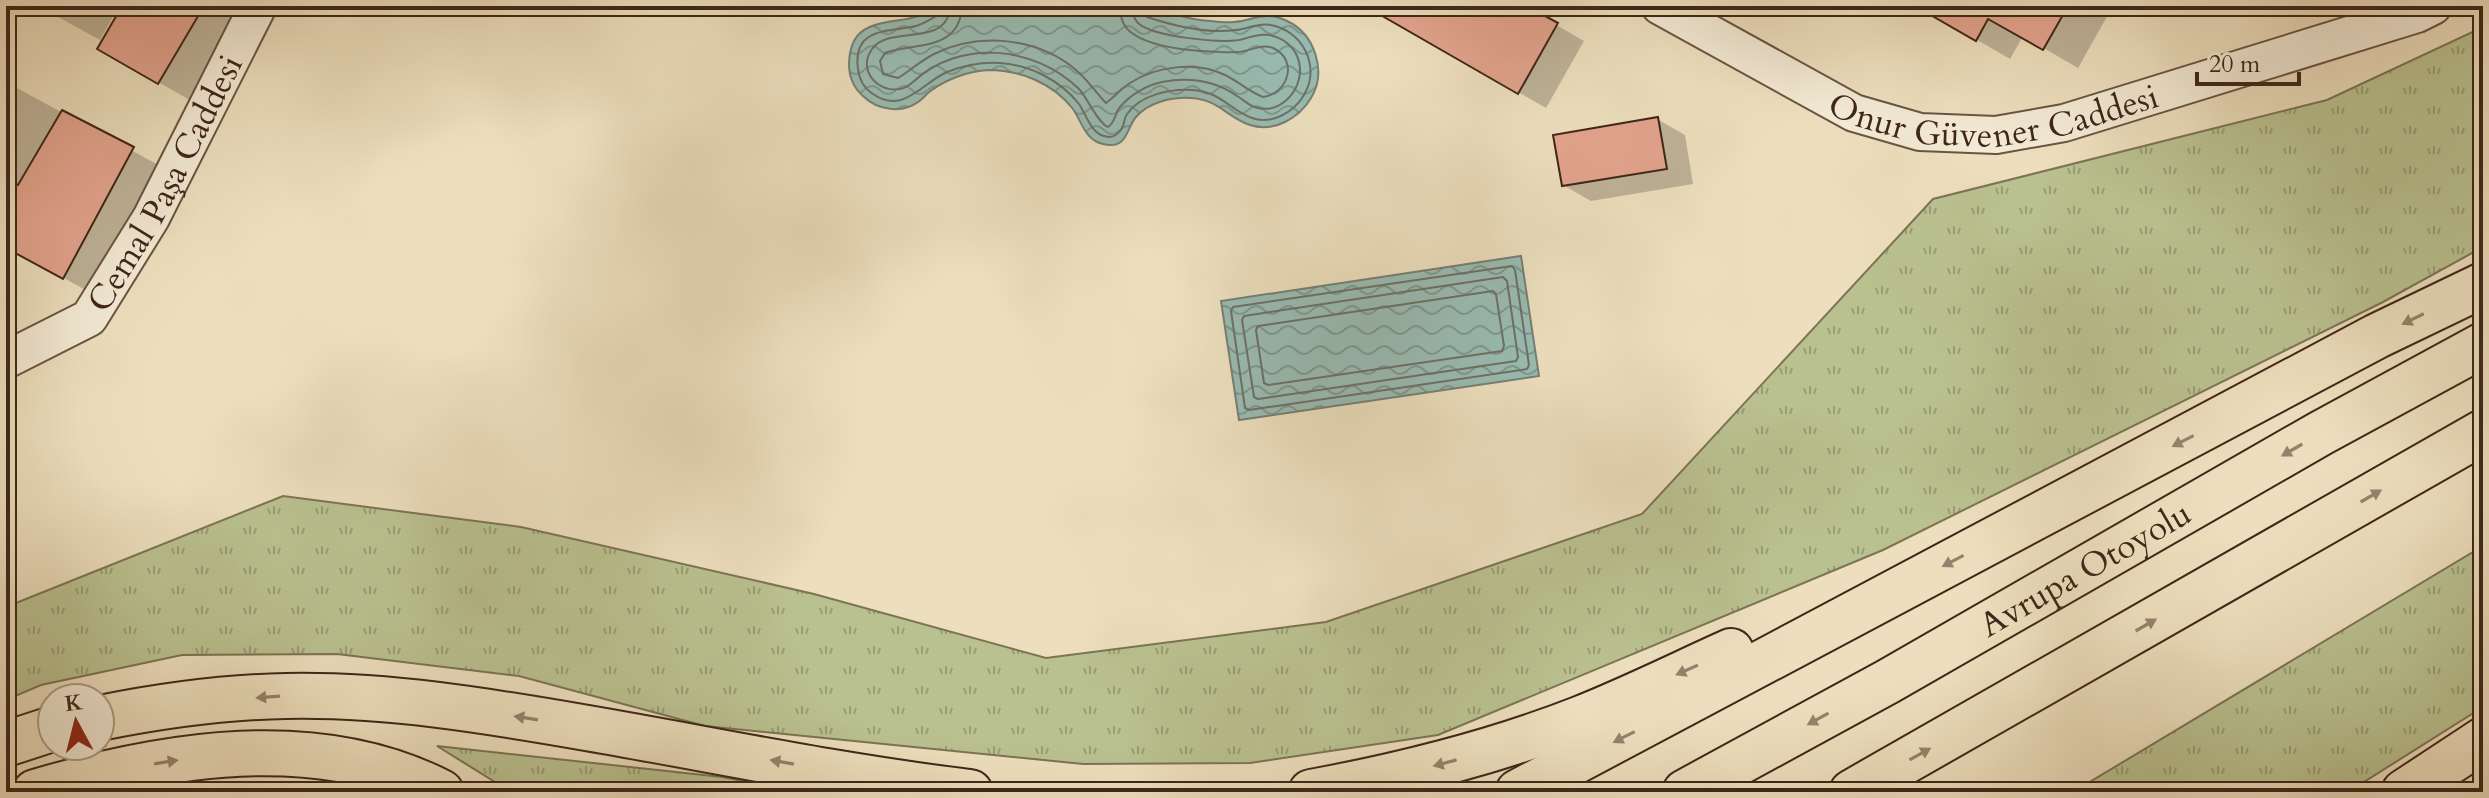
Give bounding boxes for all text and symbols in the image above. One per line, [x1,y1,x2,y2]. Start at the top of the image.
scale bar [2197,36,2299,86]
street label: Cemal Paşa Caddesi [77,47,254,320]
text: 20 m [2209,48,2261,81]
street label: Onur Güvener Caddesi [1826,71,2162,111]
text: Onur Güvener Caddesi [1820,73,2164,159]
one-way arrow [2401,312,2424,326]
one-way arrow [2172,433,2194,447]
one-way arrow [2281,443,2303,457]
one-way arrow [2360,489,2383,503]
street label: Avrupa Otoyolu [1971,491,2199,648]
one-way arrow [1941,555,1964,568]
one-way arrow [2135,618,2157,632]
one-way arrow [1675,664,1699,677]
north arrow [36,682,116,762]
text: K [63,687,85,719]
one-way arrow [255,691,280,704]
one-way arrow [513,711,538,723]
one-way arrow [1807,712,1829,726]
one-way arrow [1612,730,1635,744]
one-way arrow [1909,747,1931,761]
one-way arrow [154,755,179,768]
one-way arrow [770,756,795,768]
one-way arrow [1432,757,1457,769]

